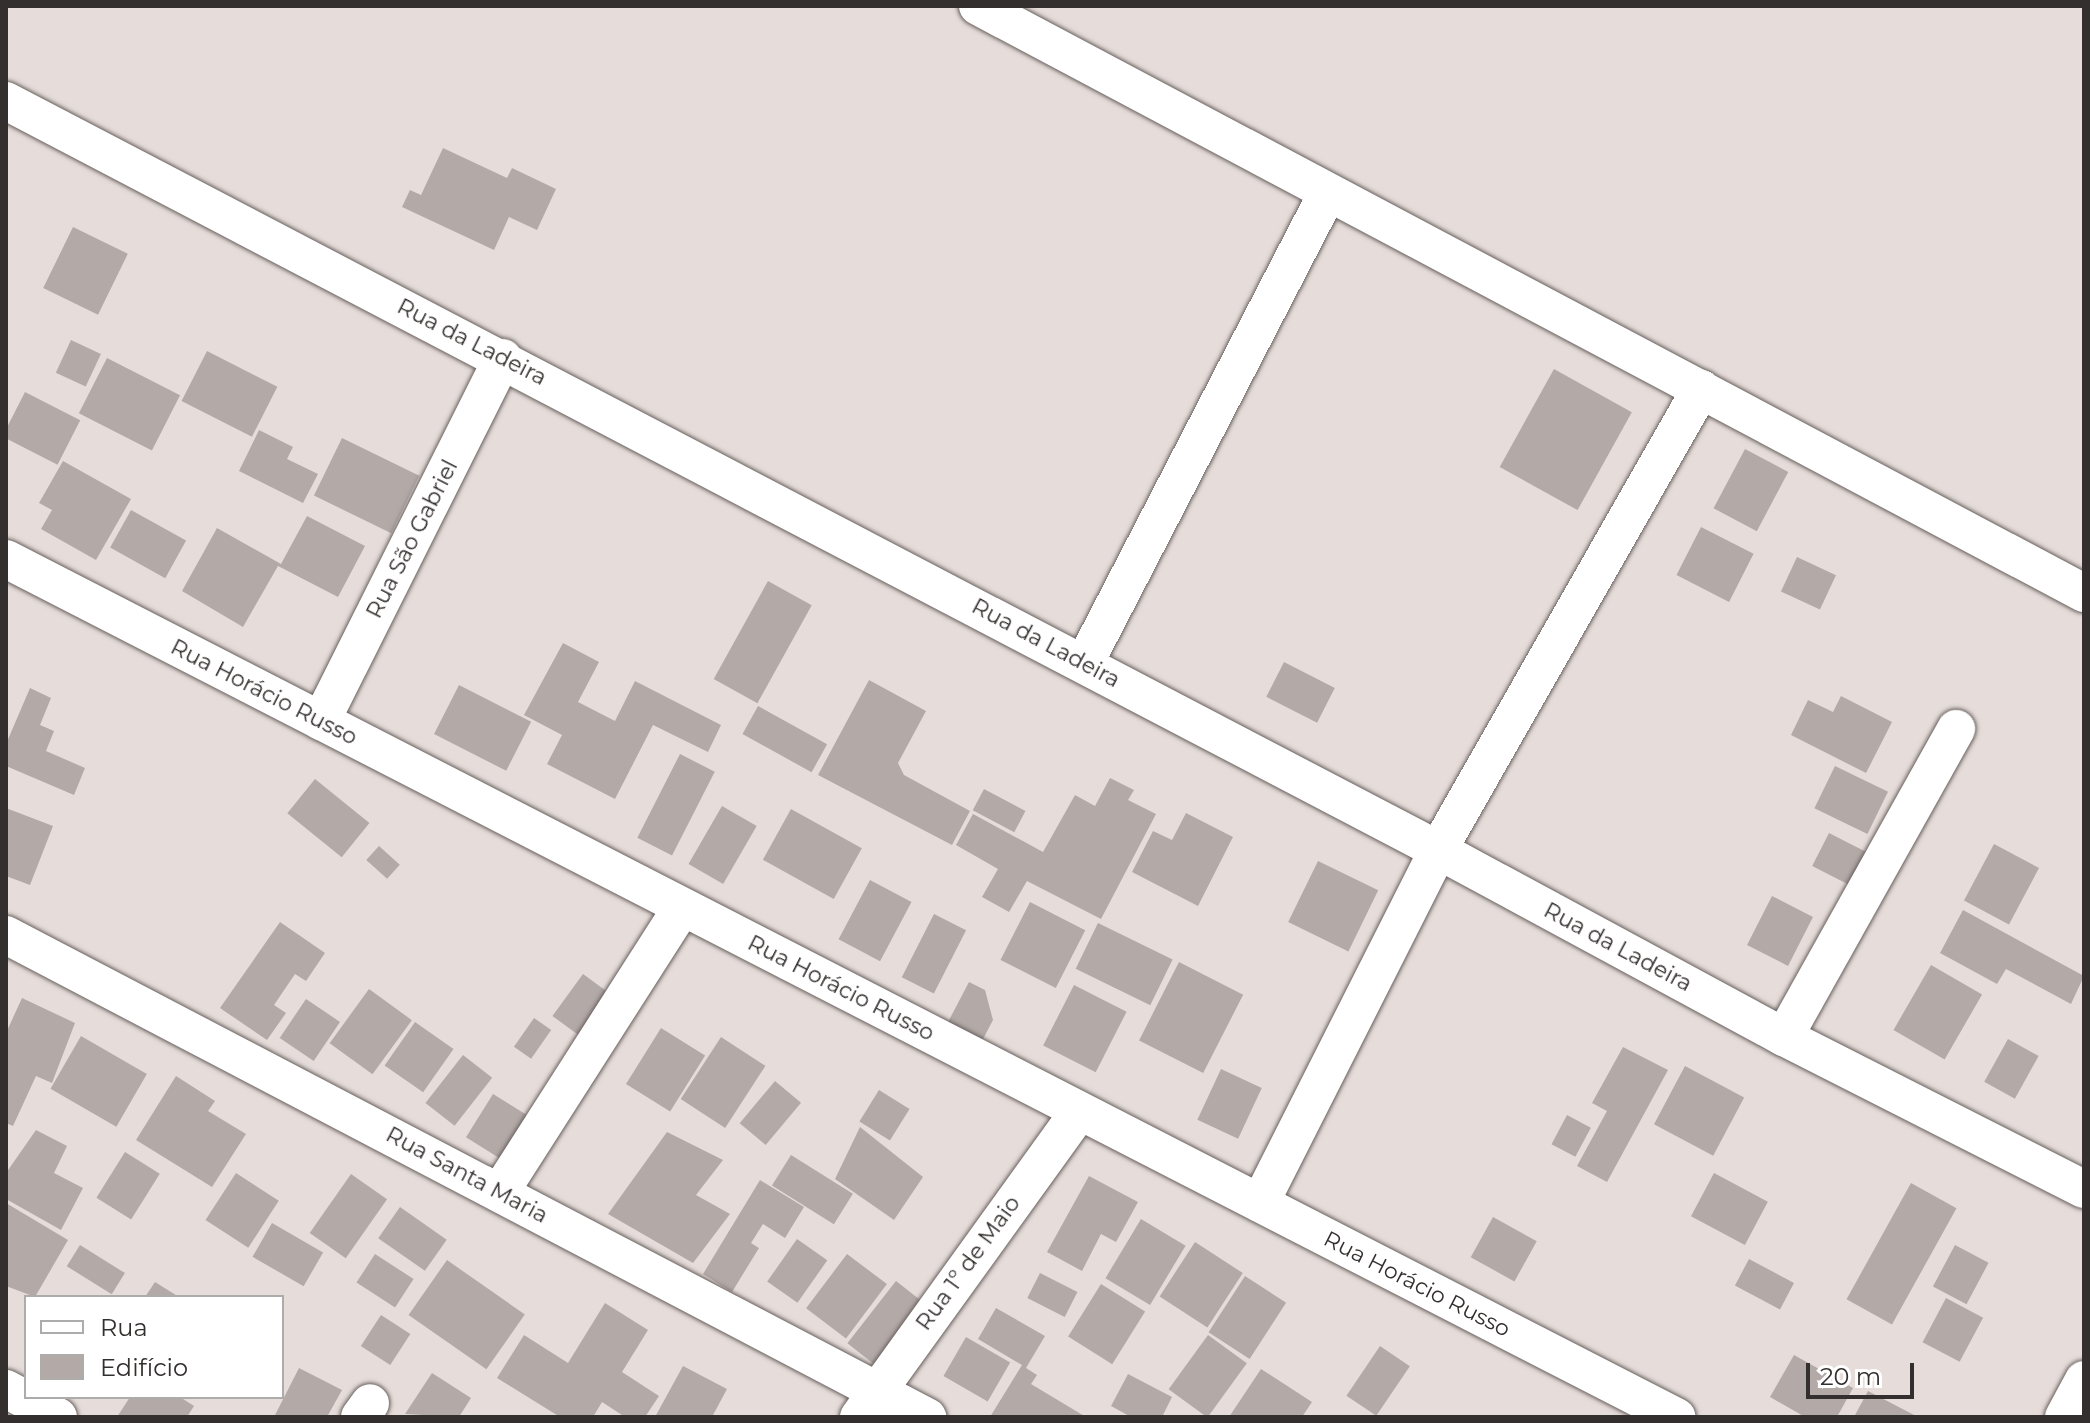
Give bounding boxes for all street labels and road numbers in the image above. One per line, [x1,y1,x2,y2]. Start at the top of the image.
street label: Rua da Ladeira [393,293,551,391]
street label: Rua São Gabriel [361,455,463,623]
street label: Rua da Ladeira [967,593,1125,693]
street label: Rua Horácio Russo [166,634,362,750]
street label: Rua da Ladeira [1539,897,1697,997]
street label: Rua Horácio Russo [743,930,939,1046]
street label: Rua Santa Maria [382,1121,552,1229]
street label: Rua 1º de Maio [910,1191,1026,1335]
street label: Rua Horácio Russo [1319,1226,1515,1342]

